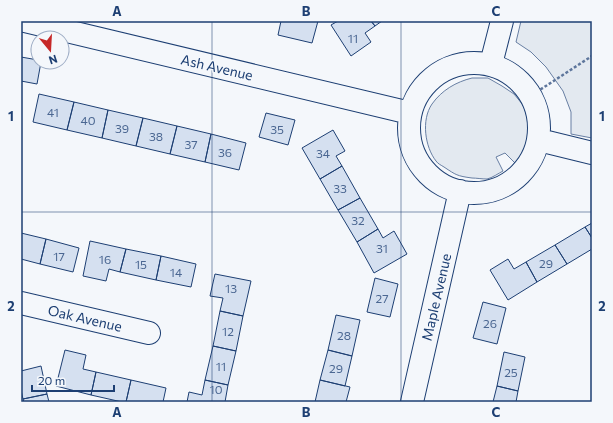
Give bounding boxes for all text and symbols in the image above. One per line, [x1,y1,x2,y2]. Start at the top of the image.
text: A [112,3,122,19]
text: B [302,3,311,19]
text: C [492,3,501,19]
north arrow [30,30,70,70]
house number: 11 [348,31,358,45]
street label: Ash Avenue [179,50,255,84]
text: N [47,53,59,67]
house number: 41 [47,105,59,119]
text: 1 [8,108,14,124]
text: 1 [599,108,605,124]
house number: 40 [80,113,96,127]
house number: 39 [115,121,129,135]
house number: 35 [270,122,284,136]
house number: 38 [149,129,163,143]
house number: 37 [184,137,198,151]
house number: 36 [218,145,232,159]
house number: 34 [316,146,330,160]
house number: 33 [333,181,347,195]
house number: 32 [351,213,365,227]
house number: 31 [376,241,388,255]
house number: 17 [53,249,65,263]
house number: 16 [99,252,111,266]
street label: Maple Avenue [418,252,454,342]
house number: 29 [539,256,553,270]
house number: 15 [135,257,147,271]
house number: 14 [170,265,182,279]
house number: 13 [225,281,237,295]
house number: 27 [376,291,388,305]
text: 2 [7,298,15,314]
text: 2 [598,298,606,314]
street label: Oak Avenue [46,301,124,335]
house number: 26 [483,316,497,330]
house number: 12 [222,324,234,338]
house number: 28 [337,328,351,342]
house number: 11 [216,359,226,373]
house number: 29 [329,361,343,375]
house number: 25 [504,365,518,379]
scale bar [32,367,114,393]
text: 20 m [38,373,65,387]
house number: 10 [210,382,223,396]
text: A [112,404,122,420]
text: B [302,404,311,420]
text: C [492,404,501,420]

